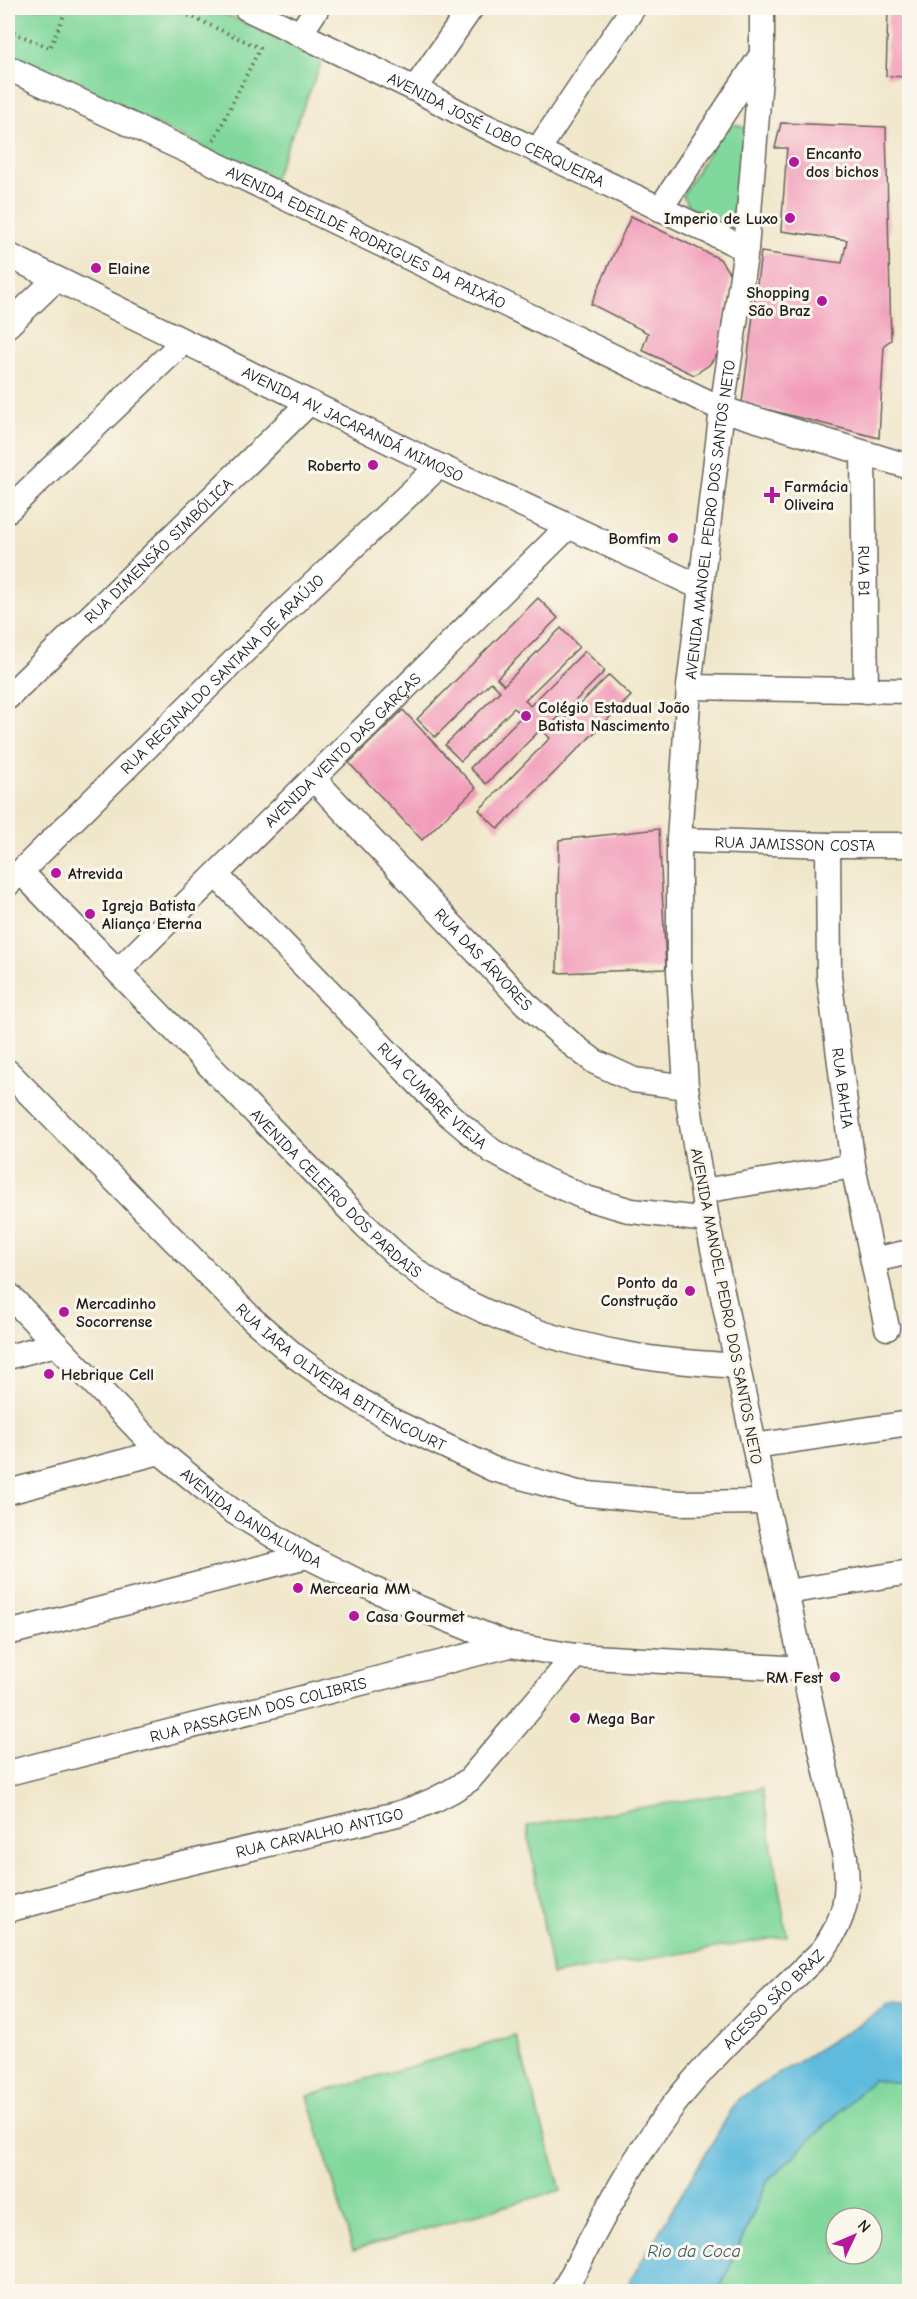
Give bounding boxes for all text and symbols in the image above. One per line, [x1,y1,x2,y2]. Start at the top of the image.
street label: AVENIDA JOSÉ LOBO CERQUEIRA [384,69,607,191]
place label: Encanto dos bichos [806,145,879,181]
marker: Encanto dos bichos [787,155,801,169]
street label: AVENIDA EDEILDE RODRIGUES DA PAIXÃO [223,163,508,313]
place label: Imperio de Luxo [664,210,778,228]
marker: Imperio de Luxo [783,211,797,225]
place label: Elaine [108,260,150,278]
marker: Elaine [89,261,103,275]
place label: Shopping São Braz [747,284,810,320]
marker: Shopping São Braz [815,294,829,308]
street label: AVENIDA MANOEL PEDRO DOS SANTOS NETO [682,359,739,681]
street label: AVENIDA AV. JACARANDÁ MIMOSO [239,363,466,486]
place label: Roberto [308,457,361,475]
marker: Roberto [366,458,380,472]
street label: RUA DIMENSÃO SIMBÓLICA [81,475,237,627]
place label: Farmácia Oliveira [784,478,848,514]
marker: Farmácia Oliveira [765,488,779,502]
place label: Bomfim [608,530,661,548]
marker: Bomfim [666,531,680,545]
street label: RUA B1 [854,545,873,597]
street label: RUA REGINALDO SANTANA DE ARAÚJO [117,571,328,778]
street label: AVENIDA VENTO DAS GARÇAS [261,669,425,831]
place label: Colégio Estadual João Batista Nascimento [538,699,690,735]
marker: Colégio Estadual João Batista Nascimento [519,709,533,723]
street label: RUA JAMISSON COSTA [714,833,875,855]
place label: Atrevida [68,865,123,883]
marker: Atrevida [49,866,63,880]
place label: Igreja Batista Aliança Eterna [102,897,202,933]
street label: RUA DAS ÁRVORES [431,905,535,1015]
marker: Igreja Batista Aliança Eterna [83,907,97,921]
street label: RUA CUMBRE VIEJA [374,1039,490,1153]
street label: RUA BAHIA [828,1047,856,1130]
street label: AVENIDA CELEIRO DOS PARDAIS [246,1105,425,1282]
street label: AVENIDA MANOEL PEDRO DOS SANTOS NETO [686,1147,766,1466]
place label: Ponto da Construção [601,1274,678,1310]
marker: Ponto da Construção [683,1284,697,1298]
place label: Mercadinho Socorrense [76,1295,156,1331]
street label: RUA IARA OLIVEIRA BITTENCOURT [232,1300,449,1455]
marker: Mercadinho Socorrense [57,1305,71,1319]
place label: Hebrique Cell [61,1366,154,1384]
marker: Hebrique Cell [42,1367,56,1381]
street label: AVENIDA DANDALUNDA [177,1465,324,1572]
place label: Mercearia MM [310,1580,410,1598]
marker: Mercearia MM [291,1581,305,1595]
place label: Casa Gourmet [366,1608,465,1626]
marker: Casa Gourmet [347,1609,361,1623]
place label: RM Fest [766,1669,824,1687]
marker: RM Fest [828,1670,842,1684]
street label: RUA PASSAGEM DOS COLIBRIS [148,1674,369,1747]
place label: Mega Bar [587,1710,655,1728]
marker: Mega Bar [568,1711,582,1725]
street label: RUA CARVALHO ANTIGO [234,1805,406,1862]
street label: ACESSO SÃO BRAZ [720,1946,828,2053]
north arrow [824,2206,884,2266]
text: N [854,2216,874,2236]
water label: Rio da Coca [647,2241,741,2262]

